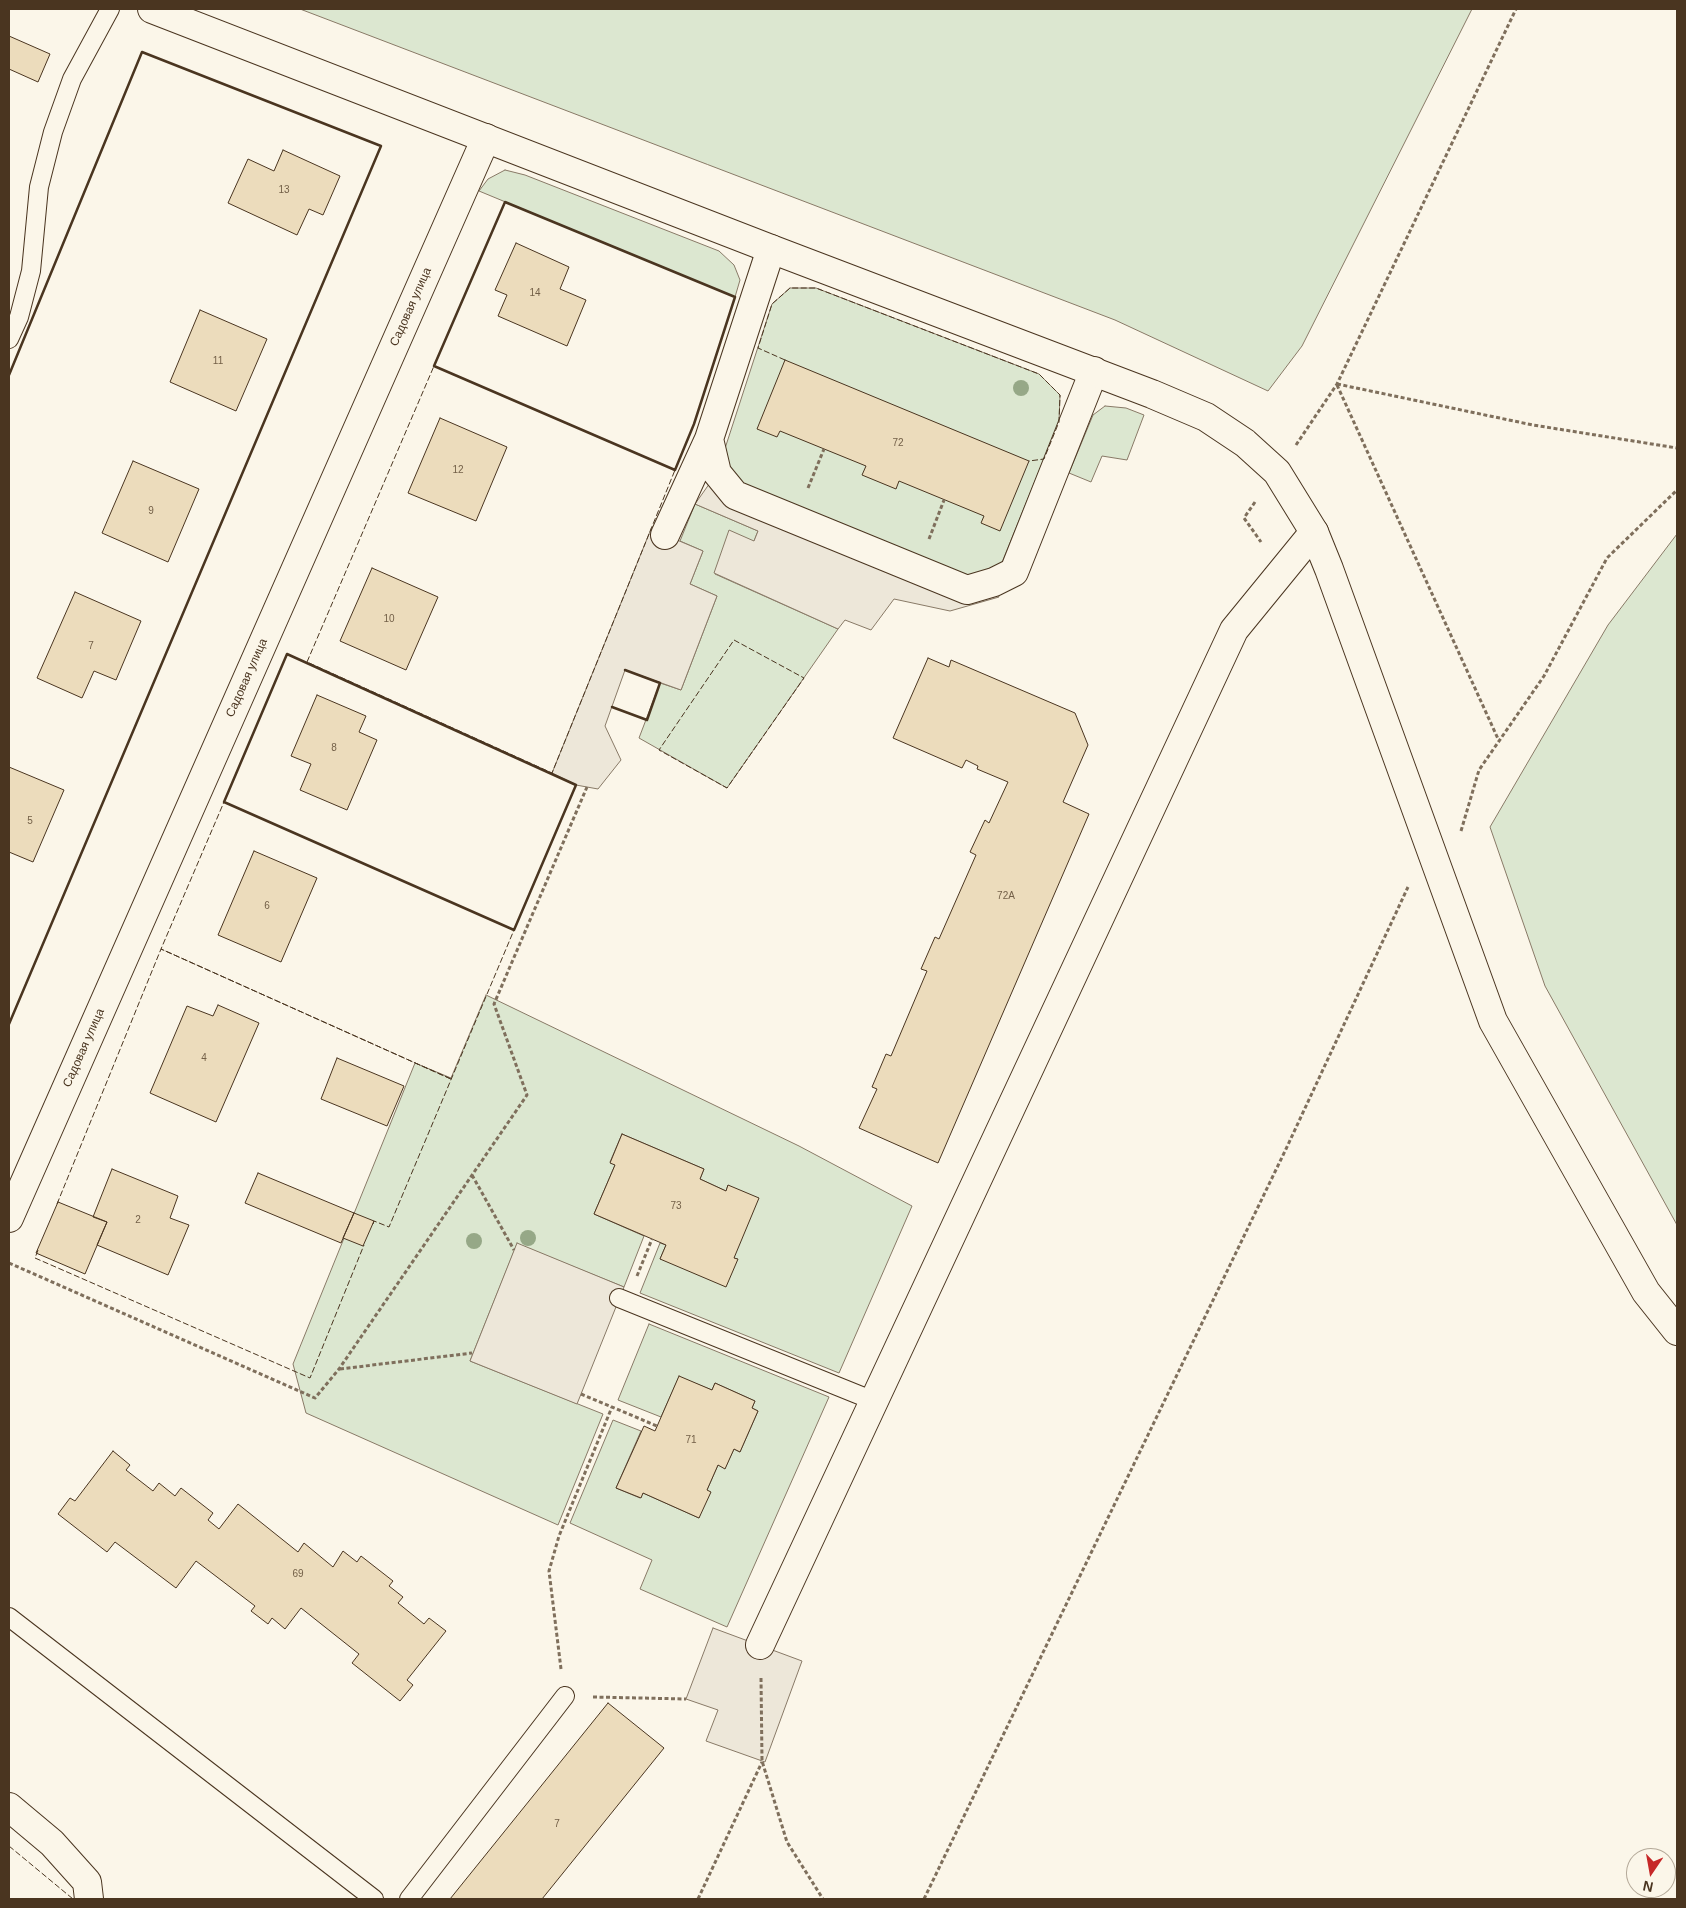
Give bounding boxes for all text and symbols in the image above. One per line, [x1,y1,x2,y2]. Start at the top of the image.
house number: 13 [278,184,290,196]
street label: Садовая улица [387,265,435,349]
house number: 14 [529,287,541,299]
house number: 11 [213,355,223,367]
house number: 72 [892,437,904,449]
house number: 12 [452,464,464,476]
house number: 9 [148,505,154,517]
house number: 10 [383,613,395,625]
street label: Садовая улица [223,636,271,720]
house number: 7 [88,640,94,652]
house number: 8 [331,742,337,754]
house number: 5 [27,815,33,827]
house number: 72А [997,890,1015,902]
house number: 6 [264,900,270,912]
street label: Садовая улица [60,1006,108,1090]
house number: 4 [201,1052,207,1064]
house number: 73 [670,1200,682,1212]
house number: 2 [135,1214,141,1226]
house number: 71 [685,1434,697,1446]
house number: 69 [292,1568,304,1580]
house number: 7 [554,1818,560,1830]
north arrow [1626,1848,1676,1898]
text: N [1641,1878,1655,1896]

